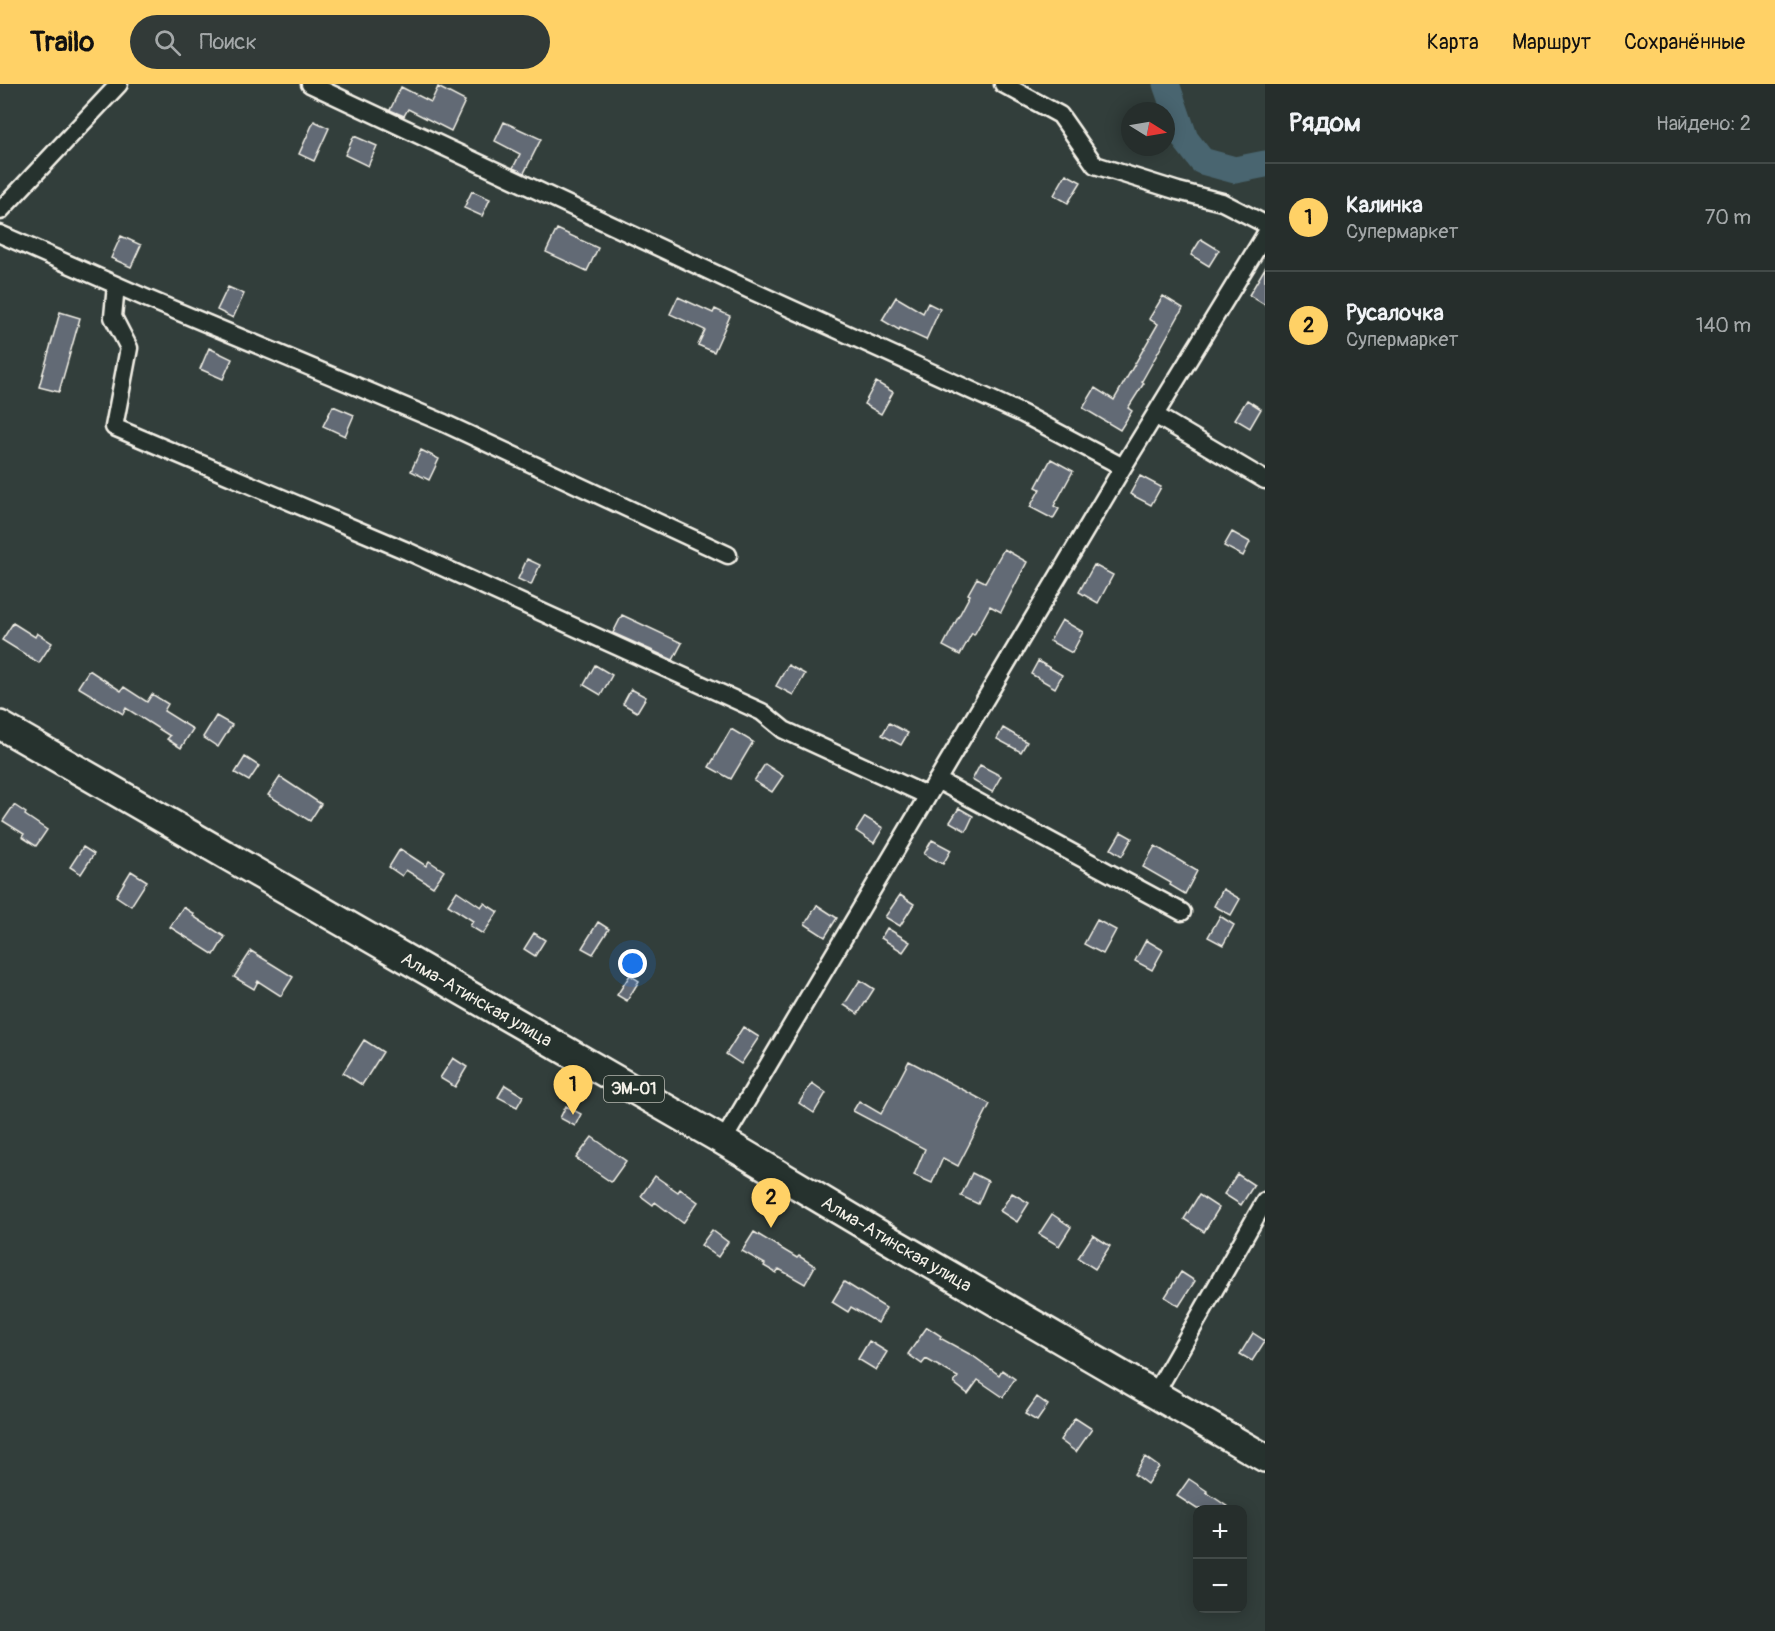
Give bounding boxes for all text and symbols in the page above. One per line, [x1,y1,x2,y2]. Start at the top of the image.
search box [130,15,550,69]
text: Trailo [30,25,94,60]
icon: search [151,26,184,59]
text: Поиск [199,28,257,56]
text: Карта [1427,29,1479,56]
text: Маршрут [1512,29,1591,56]
text: Сохранённые [1624,29,1745,56]
north arrow [1121,102,1175,156]
text: Рядом [1289,107,1361,139]
text: Найдено: 2 [1656,111,1751,136]
text: Калинка [1346,191,1423,219]
text: 1 [1305,205,1312,230]
text: 70 m [1705,205,1751,230]
text: Супермаркет [1346,219,1458,244]
text: Русалочка [1346,299,1444,327]
text: 2 [1303,313,1314,338]
text: 140 m [1696,313,1751,338]
text: Супермаркет [1346,327,1458,352]
street label: Алма-Атинская улица [397,947,556,1052]
your location [618,949,647,978]
pin: 1 [554,1066,592,1115]
road number: ЭМ-01 [604,1076,664,1102]
pin: 2 [752,1178,790,1228]
street label: Алма-Атинская улица [817,1191,976,1297]
map controls [1193,1505,1247,1613]
button: + [1193,1505,1247,1559]
button: − [1193,1559,1247,1613]

